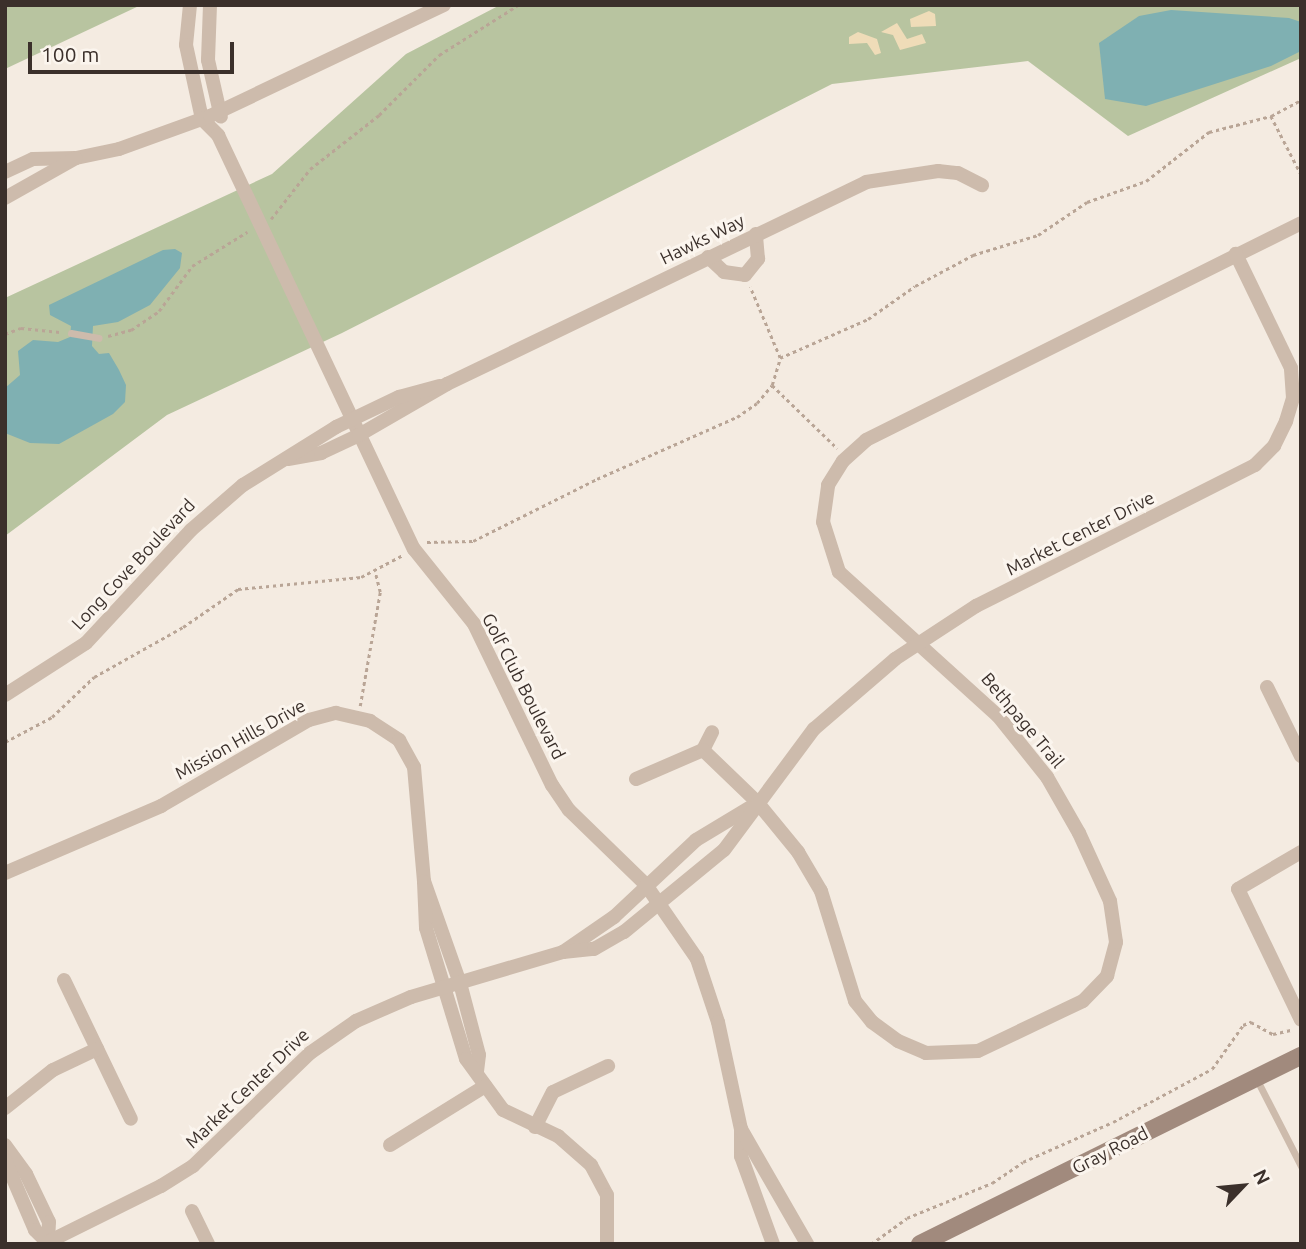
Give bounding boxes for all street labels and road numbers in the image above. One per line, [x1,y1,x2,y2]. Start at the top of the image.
street label: Hawks Way [656,209,748,269]
street label: Market Center Drive [1002,486,1158,580]
street label: Long Cove Boulevard [67,494,199,634]
street label: Golf Club Boulevard [478,609,570,763]
street label: Bethpage Trail [977,668,1069,772]
street label: Mission Hills Drive [171,694,309,784]
street label: Market Center Drive [181,1024,313,1152]
street label: Gray Road [1068,1122,1152,1178]

